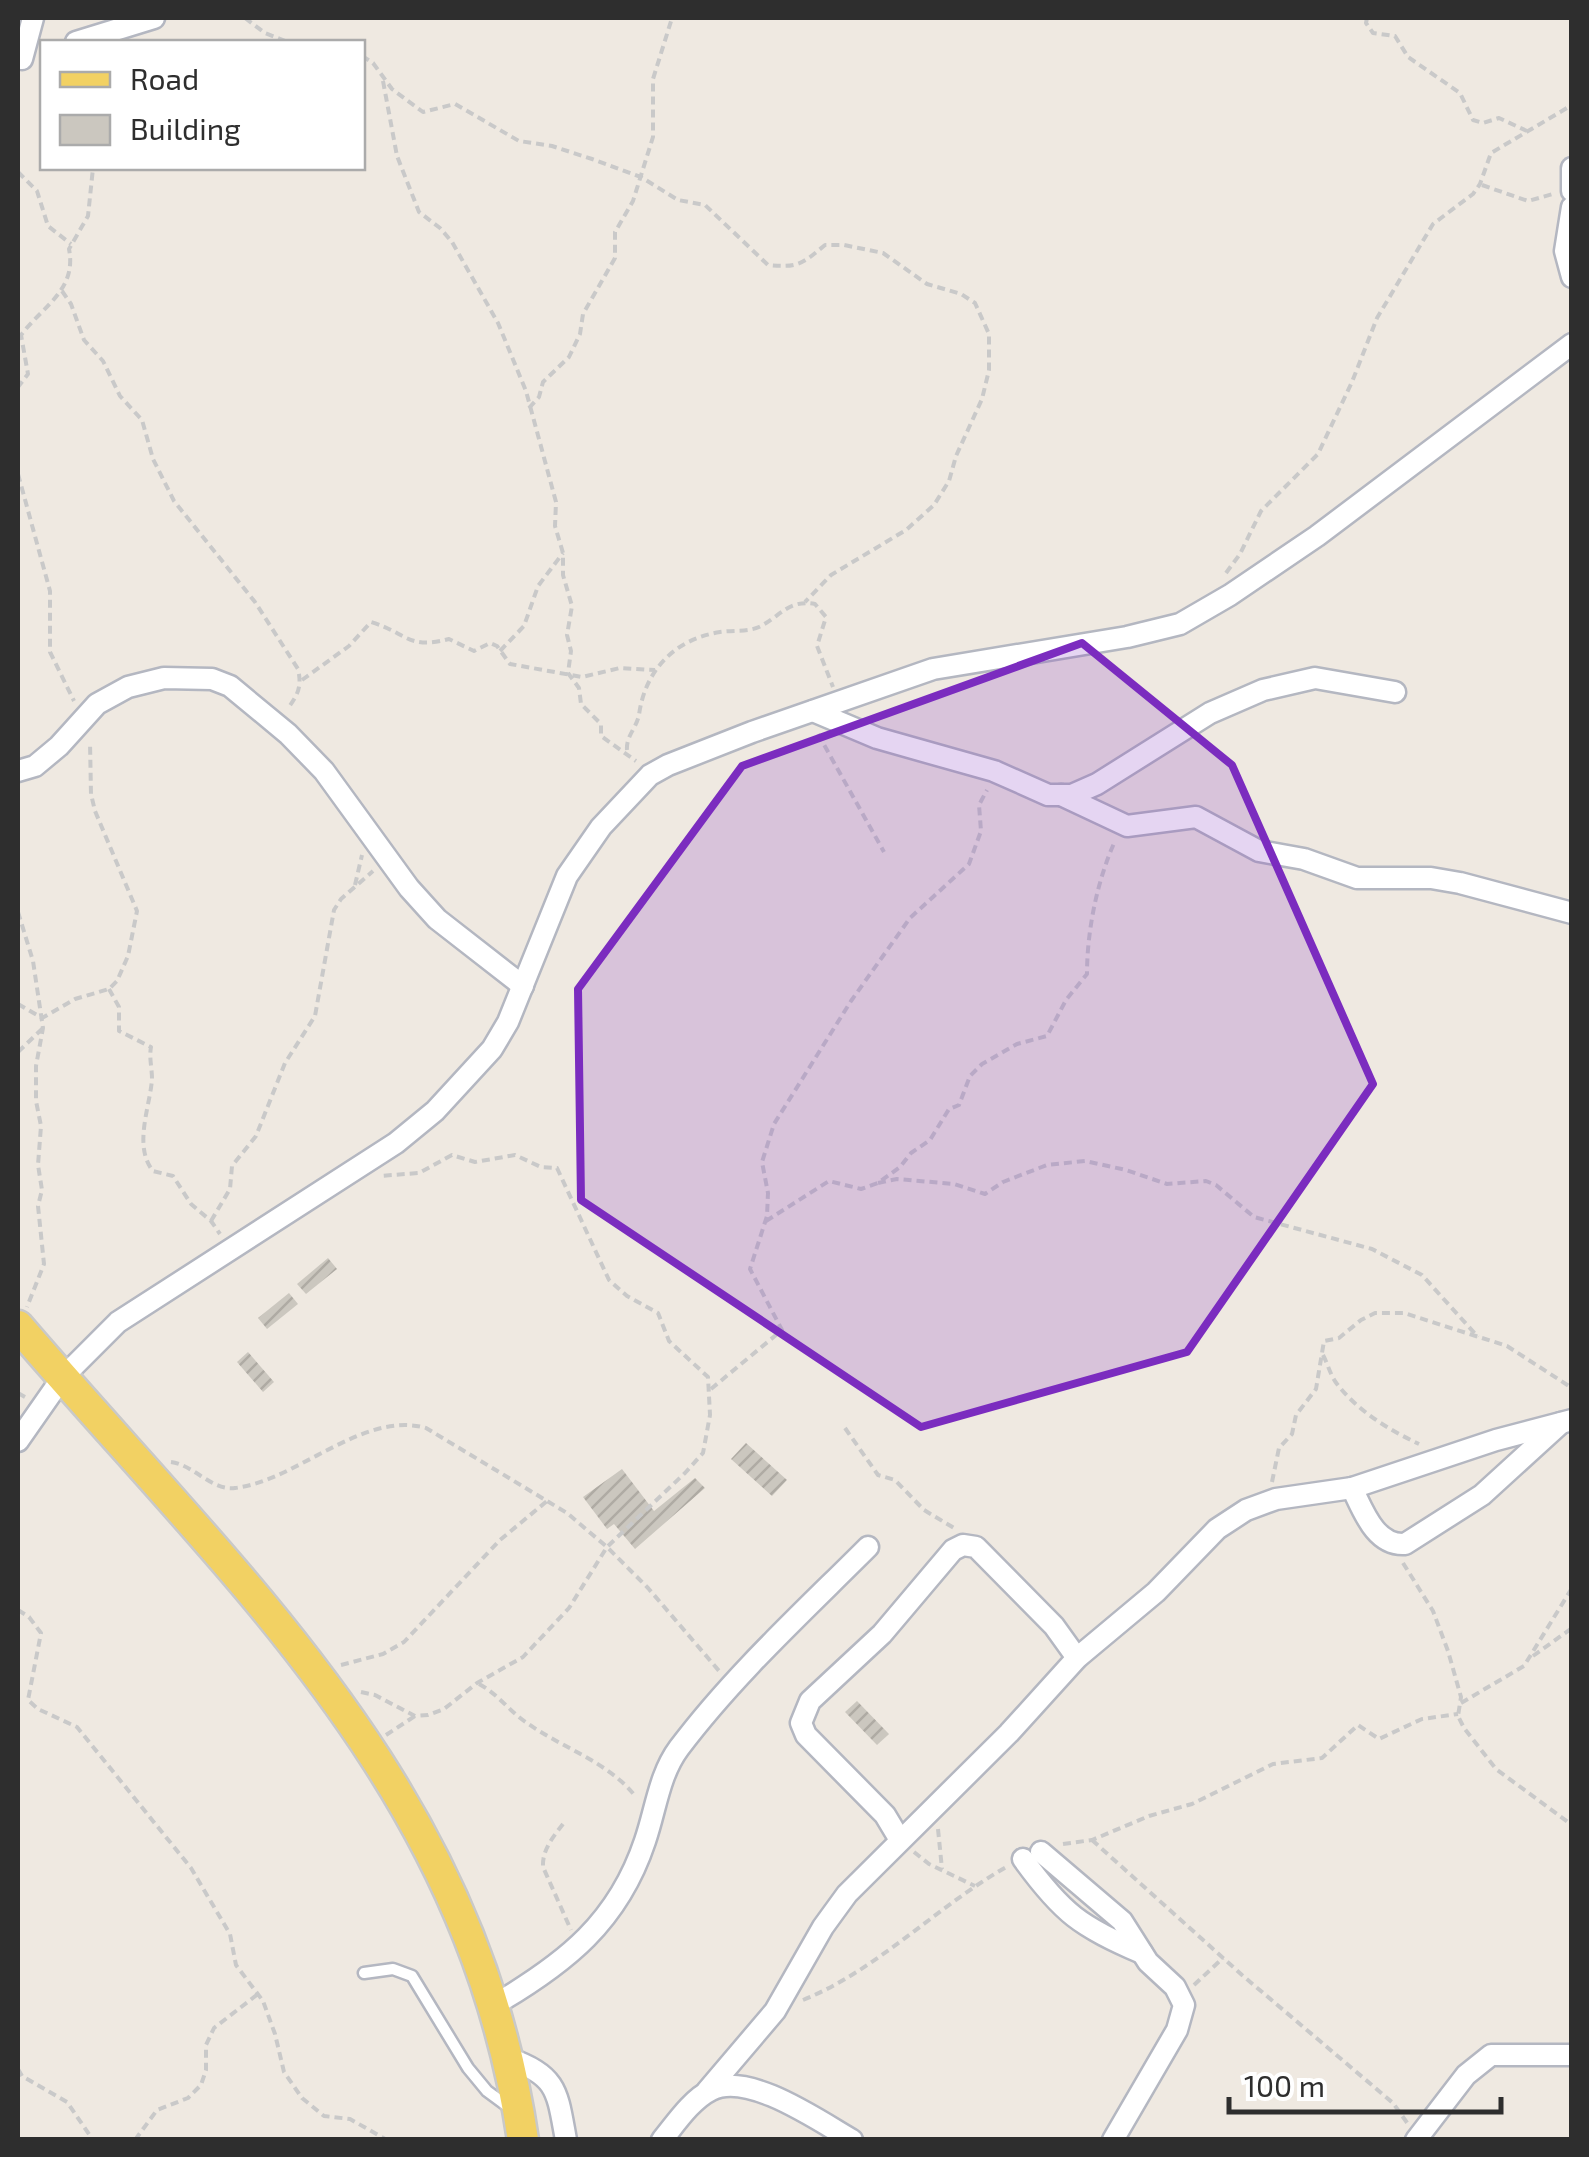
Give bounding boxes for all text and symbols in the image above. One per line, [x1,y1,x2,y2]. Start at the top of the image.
legend [40,40,365,170]
text: Road [130,60,199,96]
text: Building [130,110,241,146]
scale bar [1229,2052,1502,2114]
text: 100 m [1244,2067,1325,2103]

